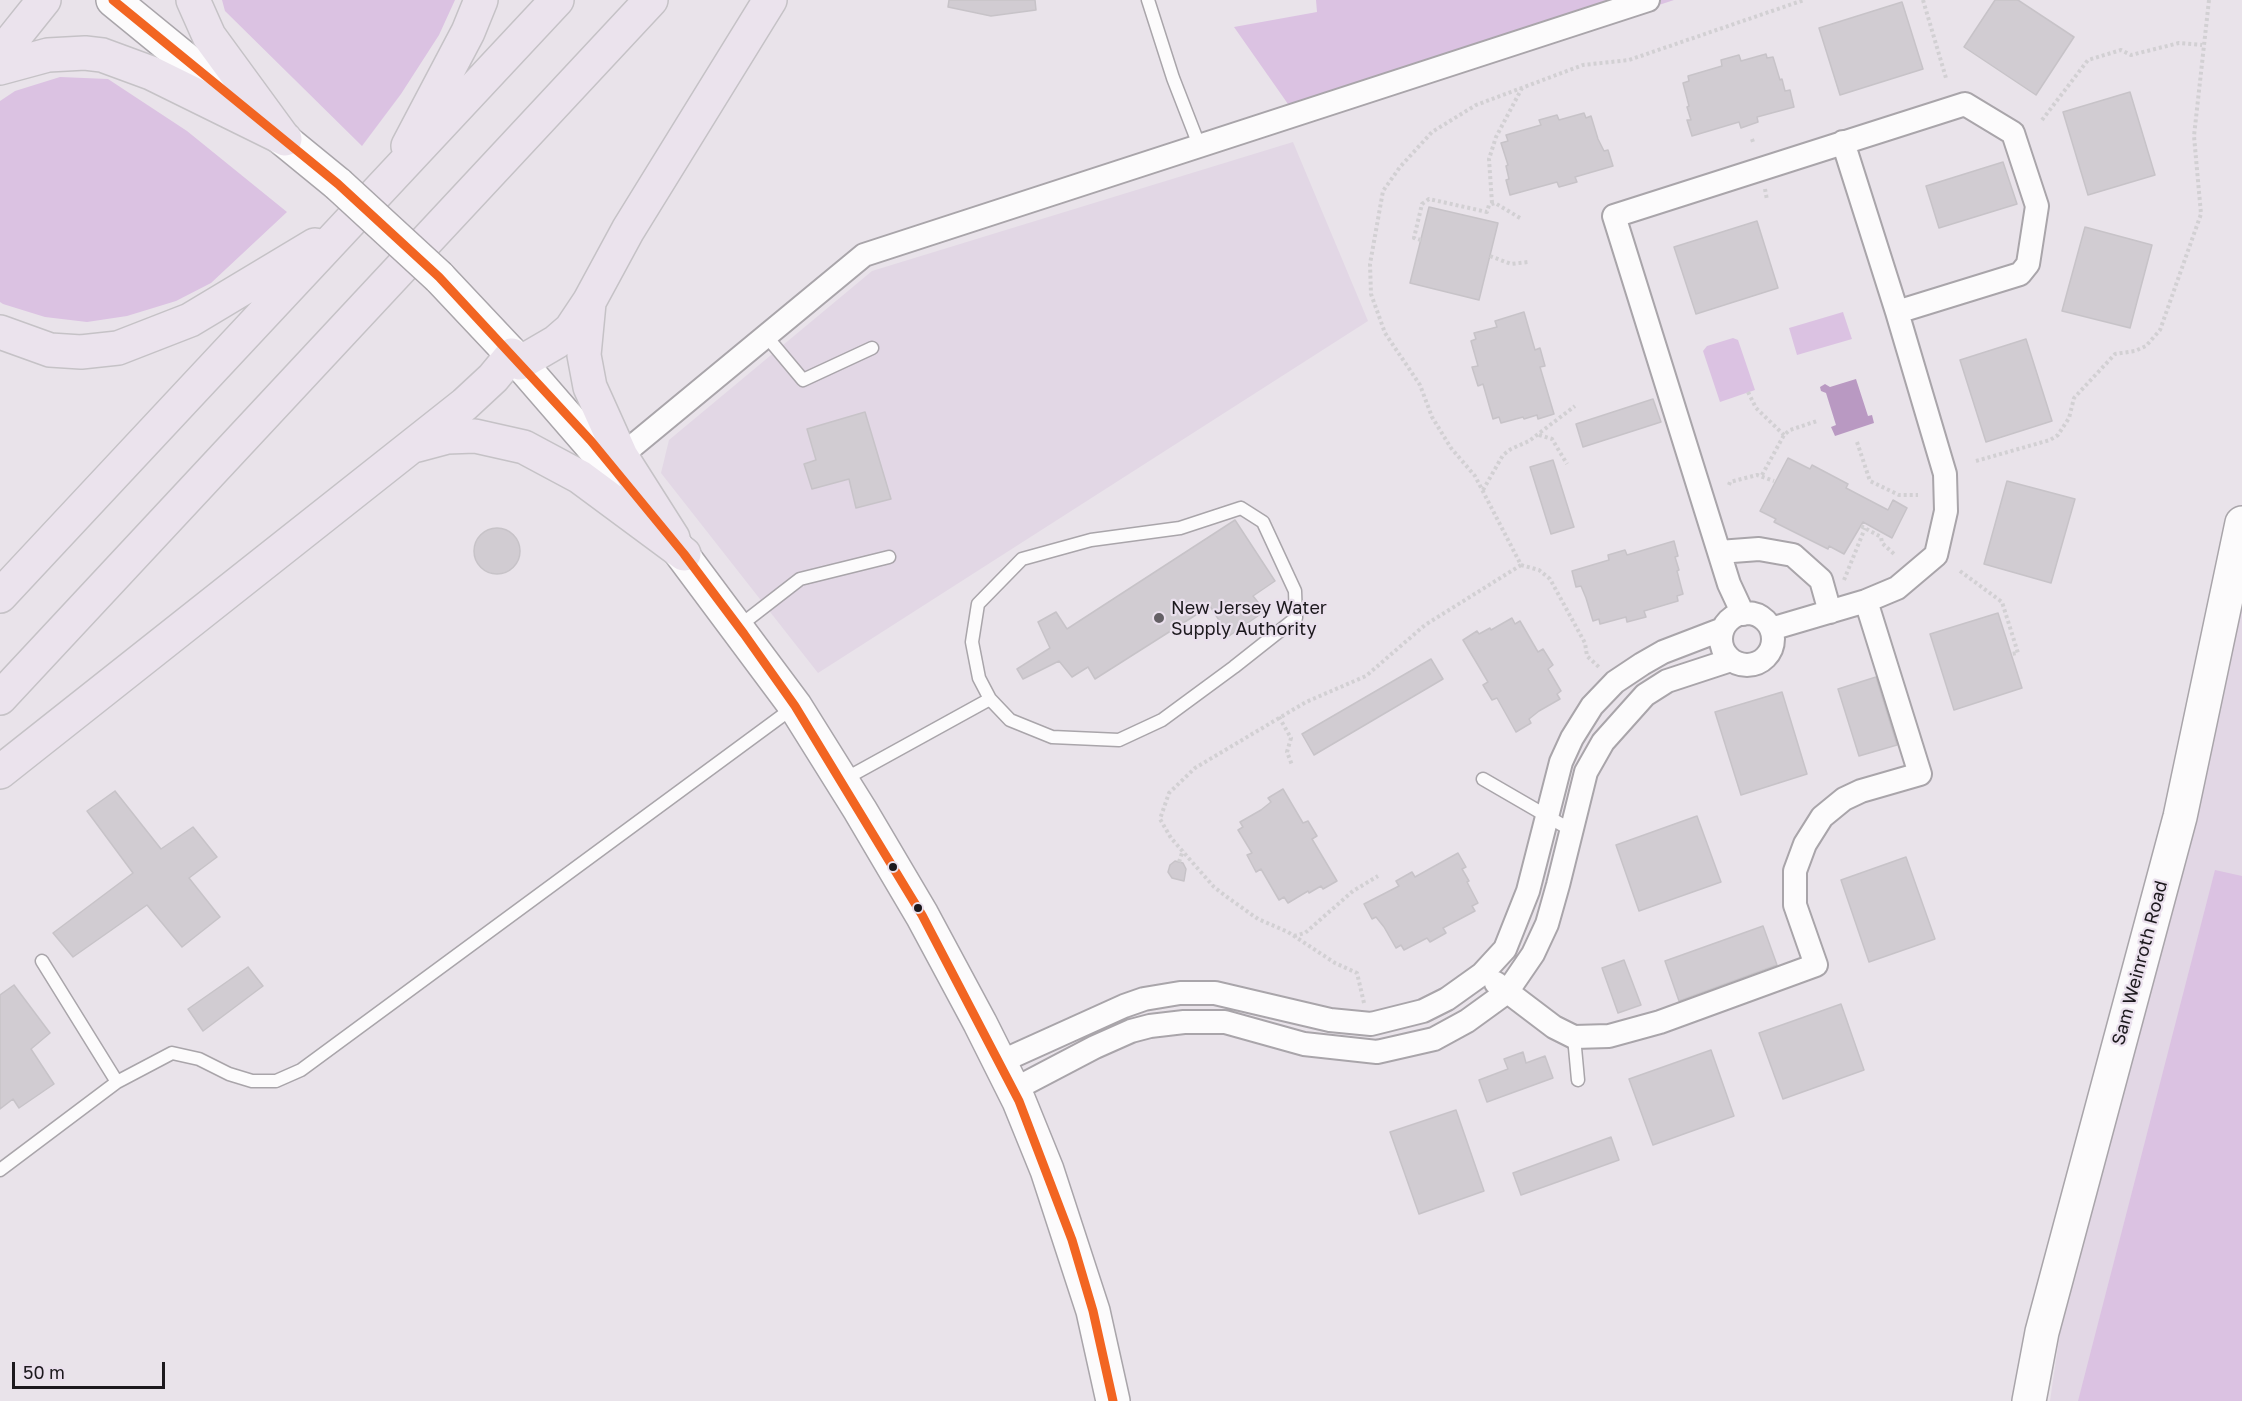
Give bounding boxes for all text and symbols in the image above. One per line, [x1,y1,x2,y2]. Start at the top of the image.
place label: New Jersey Water Supply Authority [1171,597,1327,640]
marker: New Jersey Water Supply Authority [1152,611,1166,625]
unlabelled marker [887,861,899,873]
street label: Sam Weinroth Road [2108,878,2172,1048]
unlabelled marker [912,902,924,914]
scale bar [15,1350,168,1388]
text: 50 m [23,1361,65,1383]

